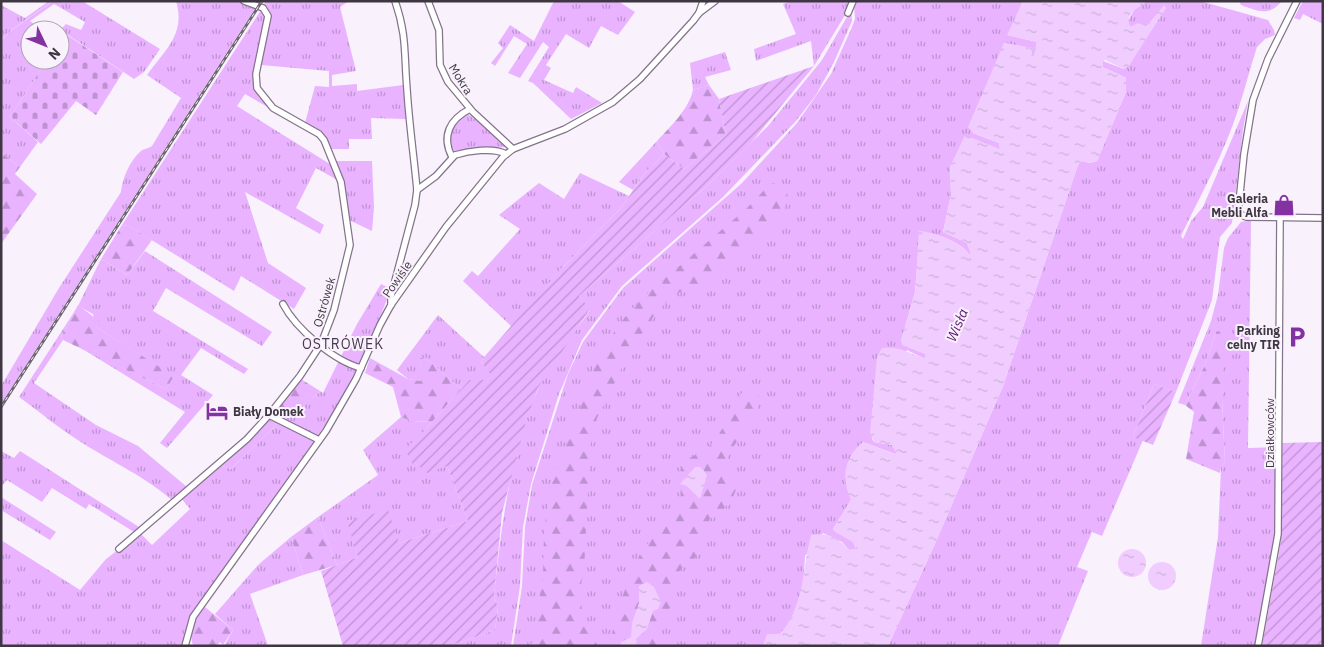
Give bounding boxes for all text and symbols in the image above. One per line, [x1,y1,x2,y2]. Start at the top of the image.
north arrow [20,20,70,70]
text: N [44,44,65,64]
street label: Mokra [446,61,477,98]
place label: Galeria Mebli Alfa [1211,191,1268,220]
shop icon: Galeria Mebli Alfa [1271,192,1297,218]
street label: Powiśle [379,257,415,300]
street label: Ostrówek [310,275,338,329]
water label: Wisła [942,306,972,344]
place label: Parking celny TIR [1227,323,1280,352]
parking icon: Parking celny TIR [1284,324,1310,350]
district label: OSTRÓWEK [302,334,384,353]
hotel icon: Biały Domek [204,398,230,424]
street label: Działkowców [1262,398,1277,468]
place label: Biały Domek [233,404,304,419]

